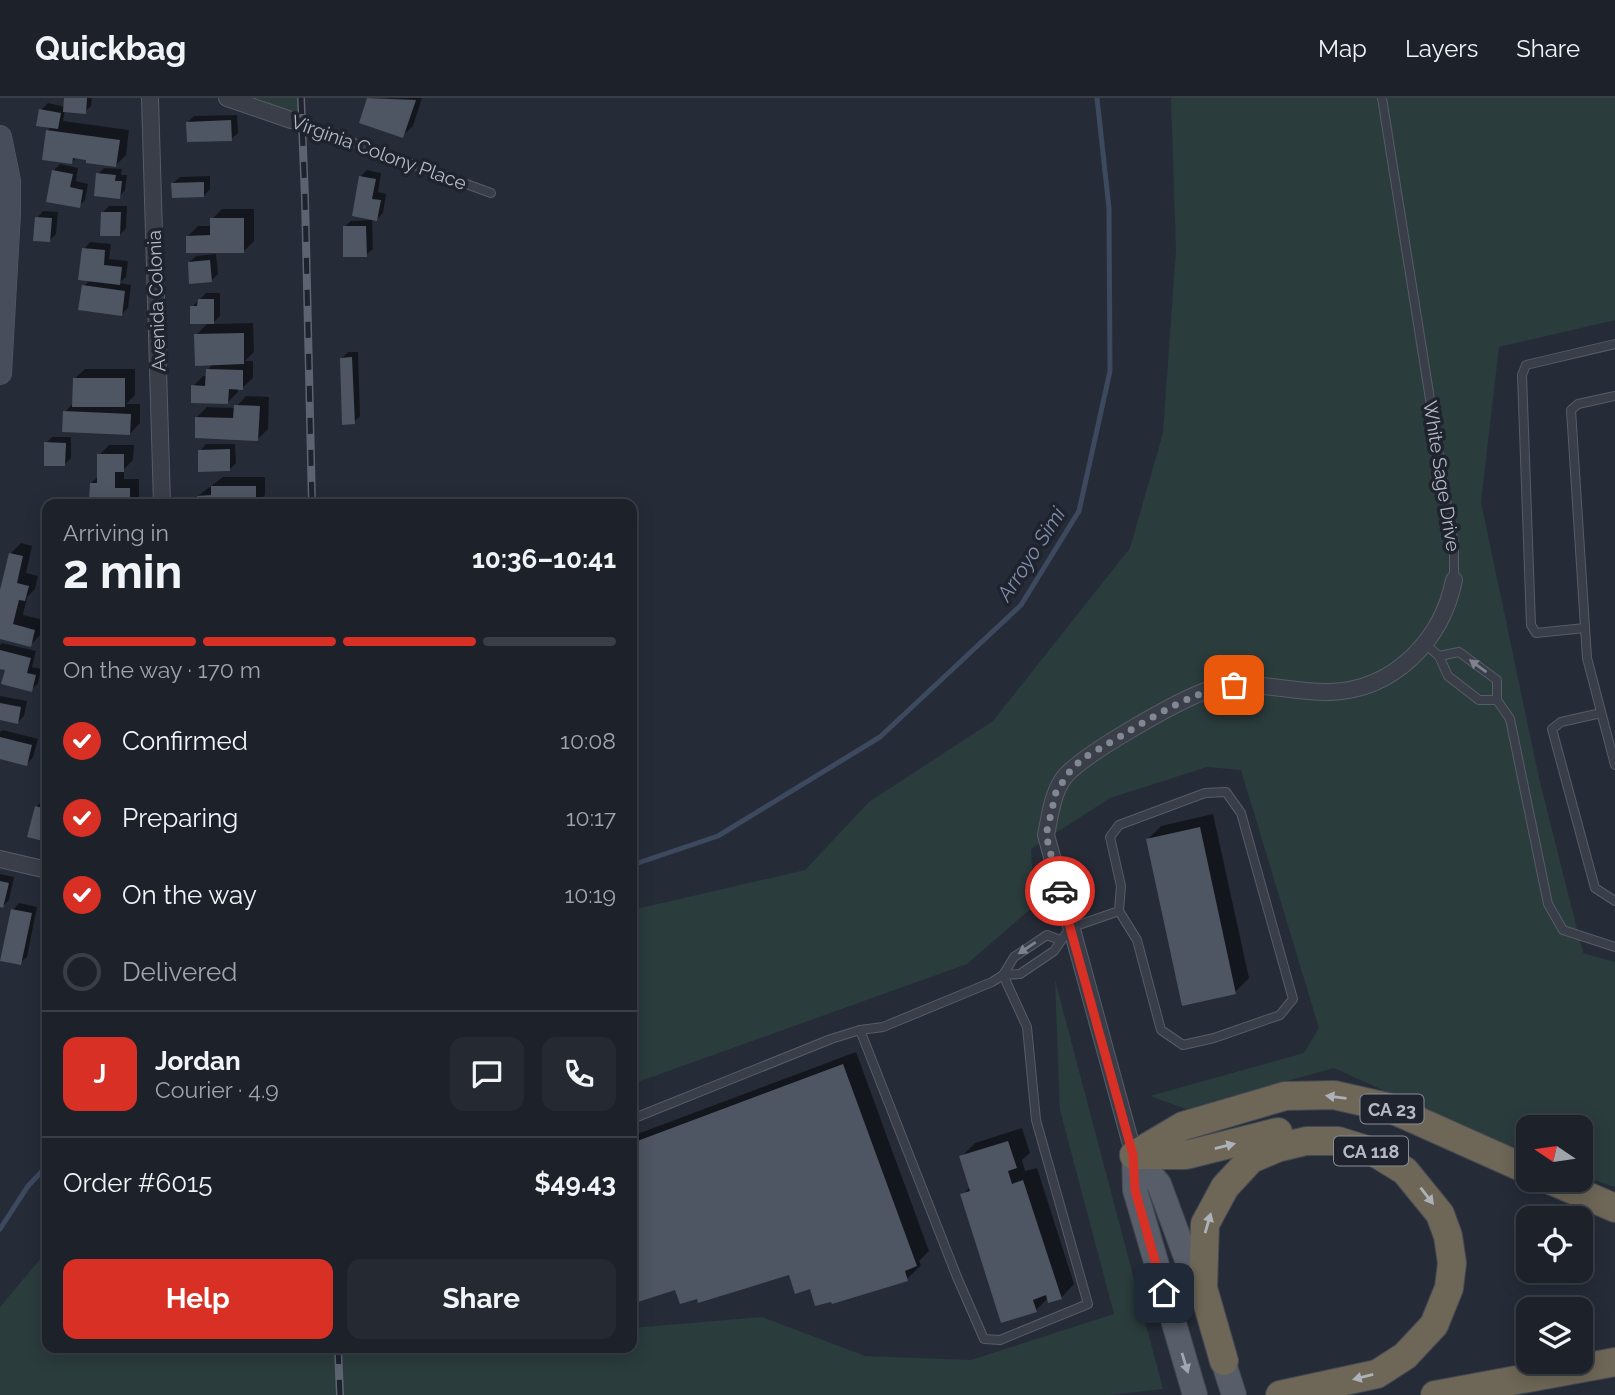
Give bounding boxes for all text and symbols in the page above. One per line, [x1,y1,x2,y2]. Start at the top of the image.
text: Quickbag [35,29,187,68]
text: Map [1318,34,1367,63]
text: Layers [1405,34,1478,63]
text: Share [1516,34,1580,63]
street label: Virginia Colony Place [288,110,470,194]
street label: Avenida Colonia [143,230,169,372]
street label: White Sage Drive [1419,399,1465,553]
water label: Arroyo Simi [991,502,1071,606]
text: Arriving in [63,519,169,546]
text: 10:36–10:41 [472,544,616,574]
text: 2 min [63,545,182,599]
pin [1204,655,1264,715]
text: On the way · 170 m [63,656,261,683]
one-way arrow [1469,659,1487,673]
icon: bag [1215,666,1253,704]
icon: check [63,722,101,760]
text: Confirmed [122,726,248,756]
text: 10:08 [560,727,616,754]
icon: check [63,799,101,837]
text: Preparing [122,803,238,833]
text: 10:17 [566,804,616,831]
courier [1025,856,1095,926]
icon: car [1041,872,1079,910]
icon: check [63,876,101,914]
text: On the way [122,880,257,910]
text: 10:19 [564,881,616,908]
one-way arrow [1018,941,1037,954]
text: Delivered [122,957,237,987]
button: chat [450,1037,524,1111]
button: phone [542,1037,616,1111]
text: Jordan [155,1046,241,1076]
text: J [94,1059,106,1089]
text: Courier · 4.9 [155,1076,279,1103]
one-way arrow [1325,1091,1347,1102]
road number: CA 23 [1360,1094,1424,1124]
north arrow [1516,1115,1592,1192]
map controls [1516,1115,1593,1374]
road number: CA 118 [1334,1136,1408,1166]
one-way arrow [1214,1140,1236,1151]
text: Order #6015 [63,1168,212,1198]
text: $49.43 [534,1168,616,1198]
one-way arrow [1419,1187,1434,1205]
button: locate [1516,1206,1593,1283]
one-way arrow [1203,1212,1214,1234]
button: Help [63,1259,333,1339]
button: Share [347,1259,616,1339]
pin [1134,1263,1194,1323]
icon: home [1145,1274,1183,1312]
button: layers [1516,1297,1593,1374]
one-way arrow [1181,1353,1191,1374]
one-way arrow [1352,1372,1374,1383]

